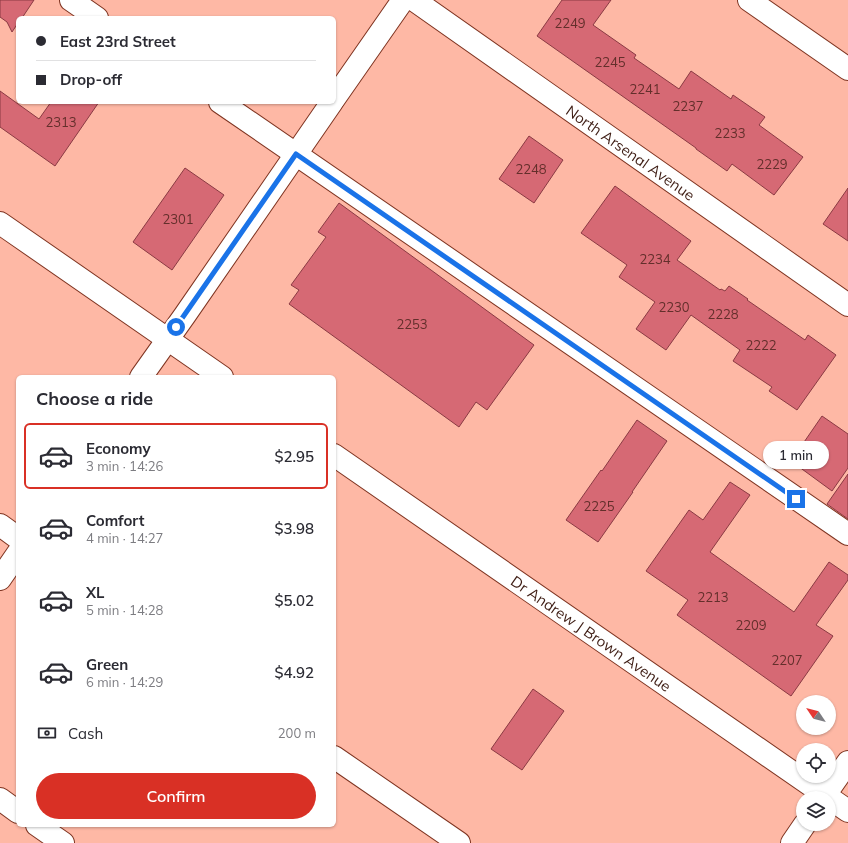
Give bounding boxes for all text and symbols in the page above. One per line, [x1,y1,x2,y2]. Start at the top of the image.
house number: 2249 [554,15,586,31]
text: East 23rd Street [60,32,176,51]
house number: 2245 [594,54,626,70]
text: Drop-off [60,70,122,89]
house number: 2241 [629,81,661,97]
house number: 2237 [672,98,704,114]
street label: North Arsenal Avenue [563,101,699,204]
house number: 2313 [45,114,77,130]
house number: 2233 [714,125,746,141]
house number: 2229 [756,156,788,172]
house number: 2248 [515,161,547,177]
house number: 2301 [162,211,194,227]
house number: 2234 [639,251,671,267]
house number: 2230 [658,299,690,315]
house number: 2228 [707,306,739,322]
house number: 2253 [396,316,428,332]
route start [167,318,185,336]
house number: 2222 [745,337,777,353]
text: Choose a ride [36,387,153,410]
icon: car [38,438,74,474]
text: Economy [86,439,151,458]
callout: 1 min [763,441,829,469]
text: $2.95 [274,447,314,466]
text: 1 min [779,447,813,463]
text: 3 min · 14:26 [86,458,163,474]
route end [787,490,805,508]
house number: 2225 [583,498,615,514]
icon: car [38,510,74,546]
text: Comfort [86,511,144,530]
text: $3.98 [274,519,314,538]
text: 4 min · 14:27 [86,530,163,546]
street label: Dr Andrew J Brown Avenue [507,571,675,695]
icon: car [38,582,74,618]
text: XL [86,583,104,602]
house number: 2213 [697,589,729,605]
text: $5.02 [274,591,314,610]
text: 5 min · 14:28 [86,602,163,618]
house number: 2209 [735,617,767,633]
house number: 2207 [771,652,803,668]
icon: car [38,654,74,690]
text: Green [86,655,128,674]
text: $4.92 [274,663,314,682]
text: 6 min · 14:29 [86,674,163,690]
north arrow [796,695,836,735]
map controls [796,695,836,831]
icon: cash [36,722,58,744]
text: Cash [68,724,103,743]
text: 200 m [278,725,316,741]
button: locate [796,743,836,783]
button: Confirm [36,773,316,819]
button: layers [796,791,836,831]

